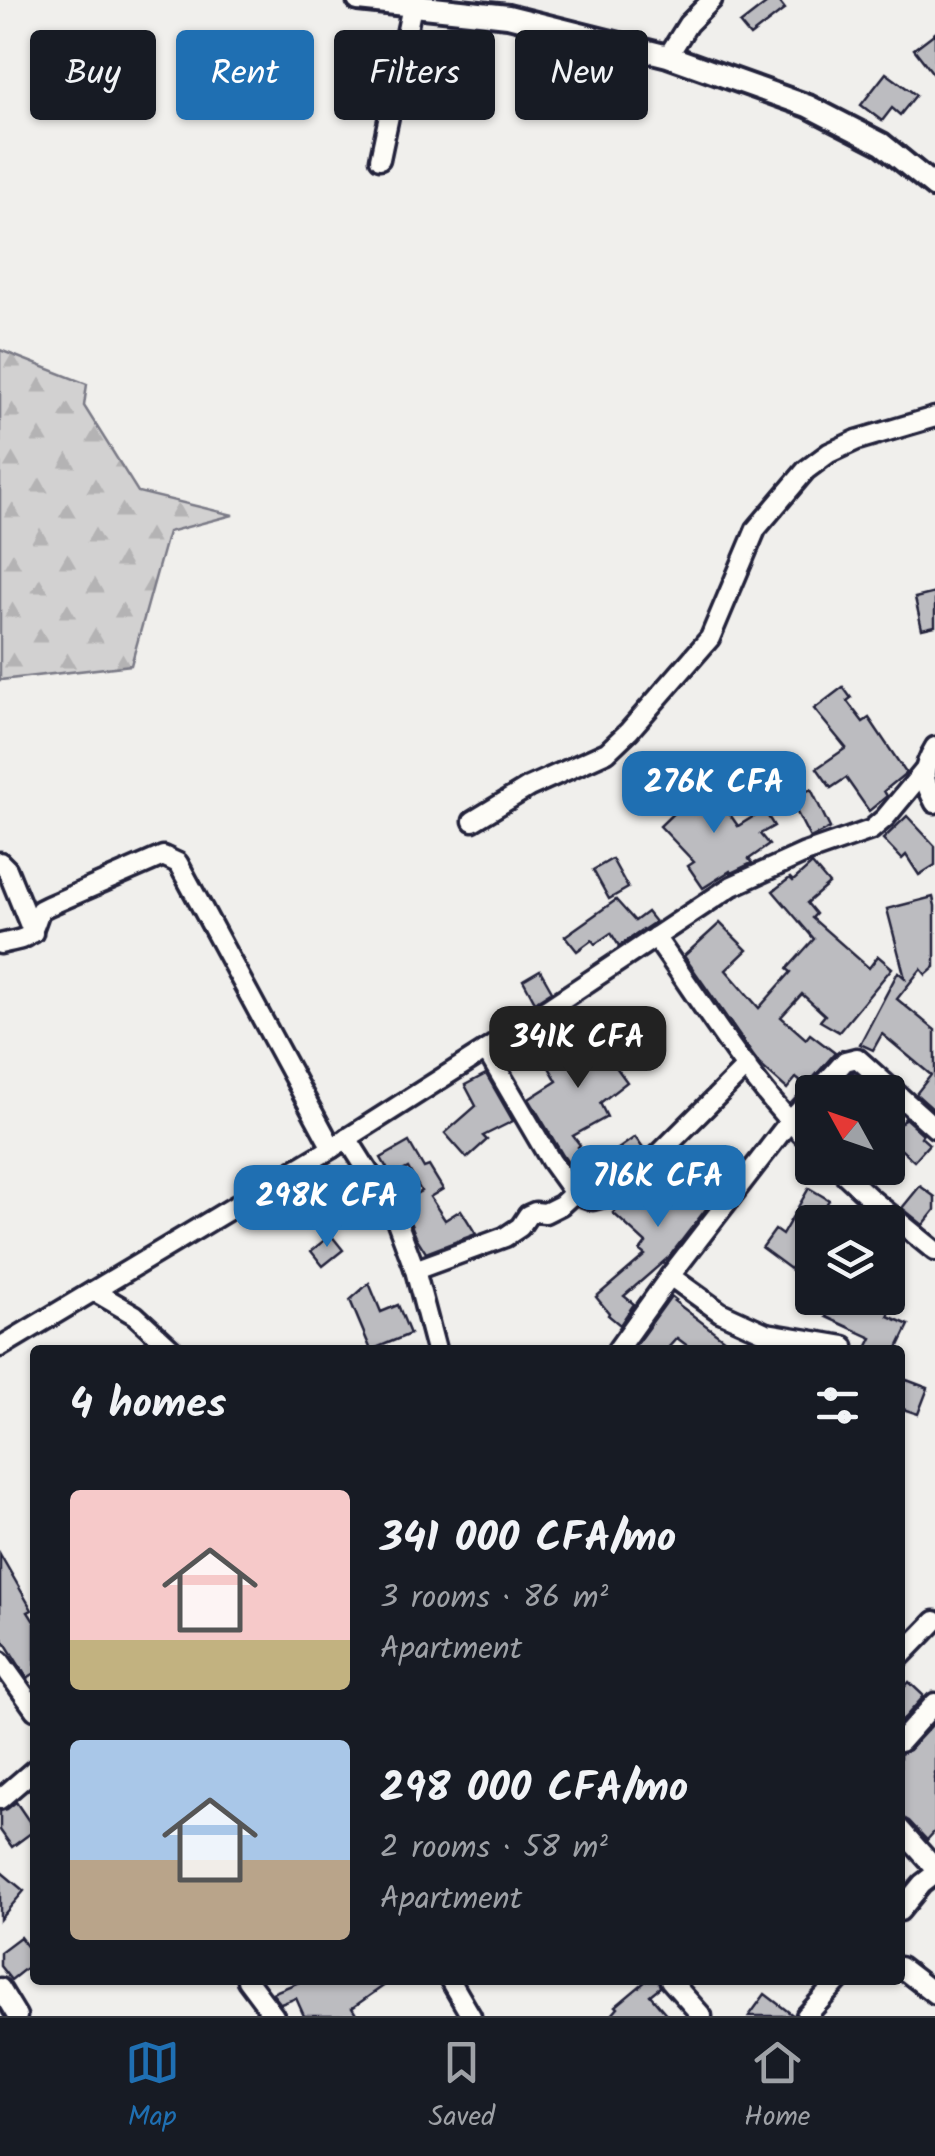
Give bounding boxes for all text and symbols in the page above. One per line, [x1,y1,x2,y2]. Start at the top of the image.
chip: Buy [30,30,156,120]
chip: Rent [176,30,314,120]
chip: Filters [334,30,495,120]
chip: New [515,30,648,120]
pin: 276K CFA [611,751,817,836]
text: 276K CFA [644,758,784,809]
pin: 341K CFA [475,1006,681,1091]
text: 341K CFA [511,1013,645,1064]
north arrow [795,1075,905,1185]
map controls [795,1075,905,1315]
pin: 716K CFA [555,1145,761,1230]
text: 716K CFA [593,1152,723,1203]
pin: 298K CFA [224,1165,430,1250]
text: 298K CFA [256,1172,398,1223]
button: layers [795,1205,905,1315]
text: 4 homes [70,1372,226,1439]
icon: filters [810,1378,865,1433]
text: 341 000 CFA/mo [380,1506,676,1573]
icon: home [150,1530,270,1650]
text: 3 rooms · 86 m² [380,1573,608,1624]
text: Apartment [380,1624,522,1675]
text: 298 000 CFA/mo [380,1756,688,1823]
icon: home [150,1780,270,1900]
text: 2 rooms · 58 m² [380,1823,608,1874]
text: Apartment [380,1874,522,1925]
tab: Map [125,2035,180,2140]
tab: Saved [429,2035,495,2140]
tab: Home [744,2035,810,2140]

